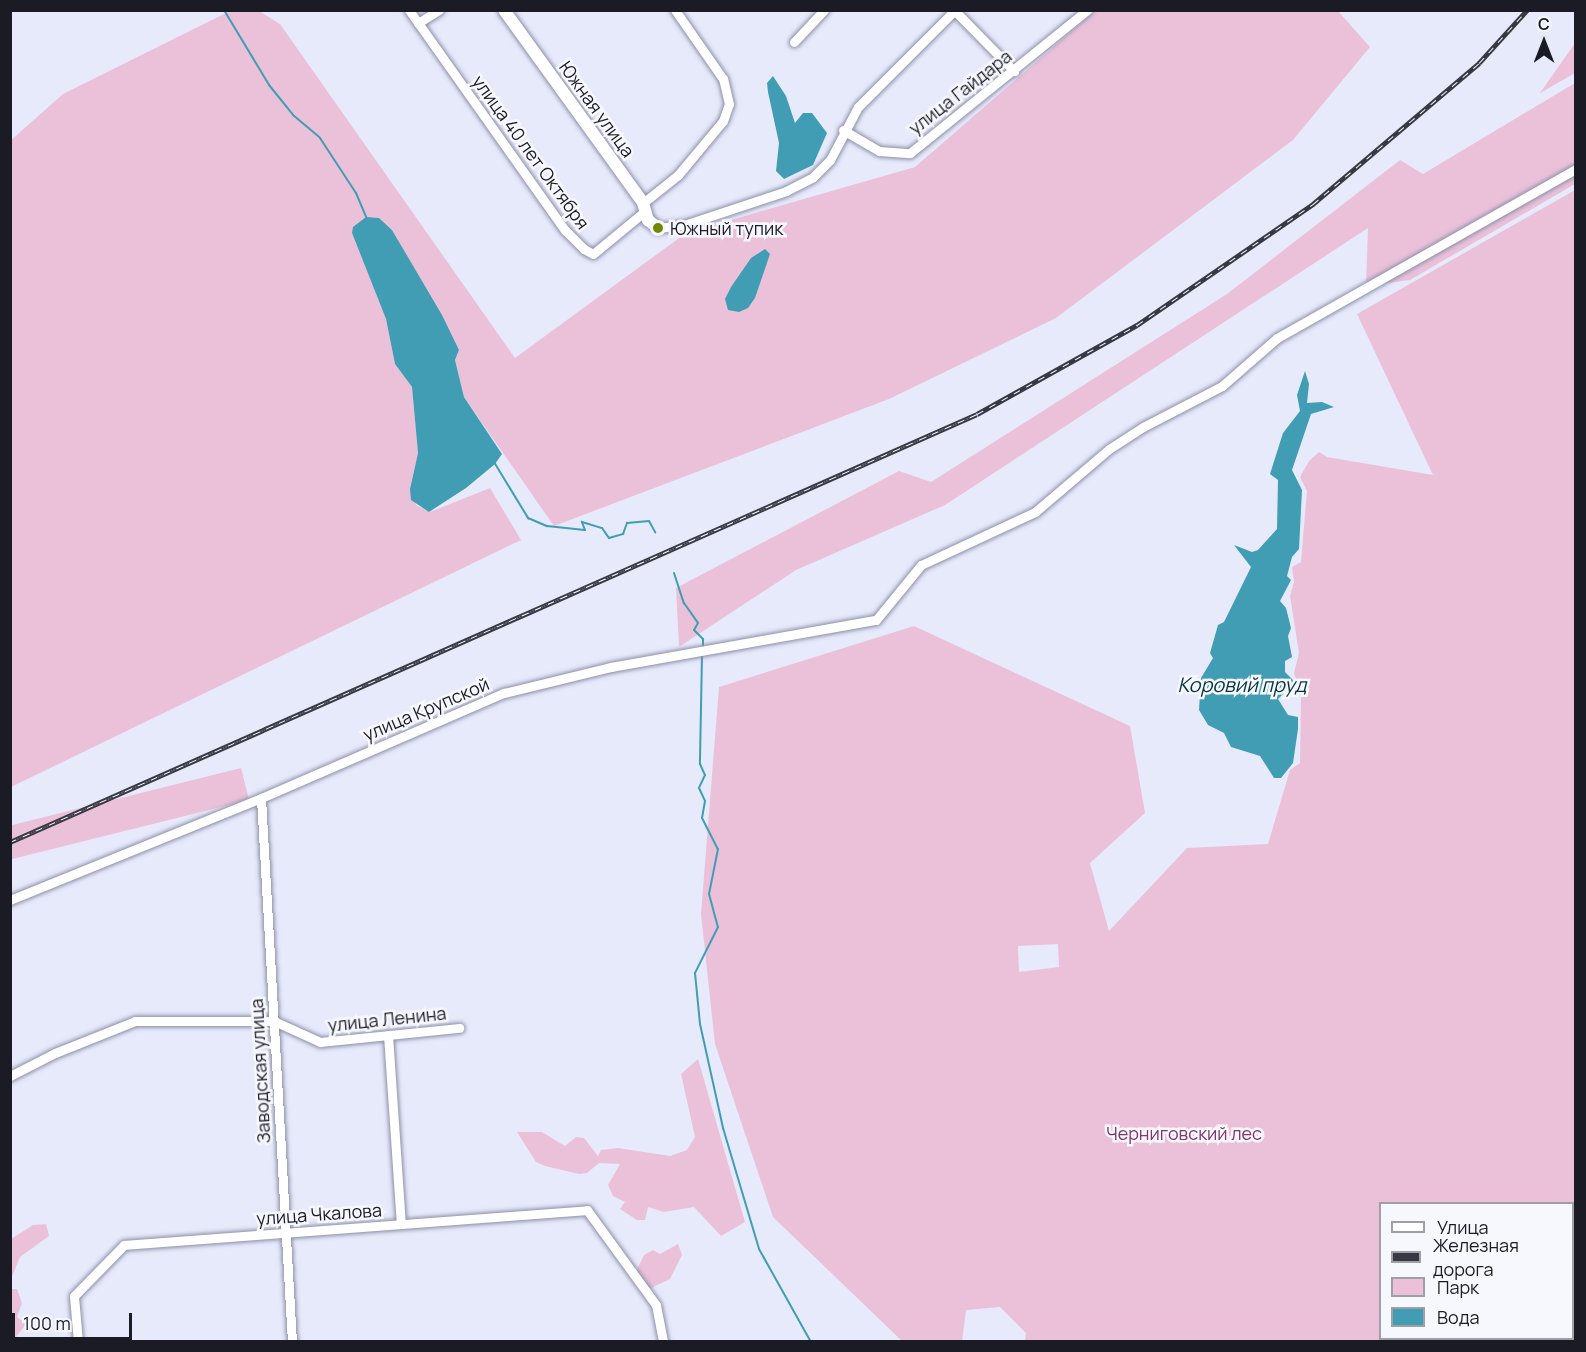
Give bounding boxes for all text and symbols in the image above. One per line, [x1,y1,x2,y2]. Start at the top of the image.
north arrow [1514,12,1574,72]
text: С [1538,13,1550,35]
street label: улица Гайдара [904,45,1016,139]
street label: Южная улица [555,57,639,161]
street label: улица 40 лет Октября [468,71,594,233]
place label: Южный тупик [670,217,783,239]
marker: Южный тупик [651,221,665,235]
water label: Коровий пруд [1178,672,1306,696]
street label: улица Крупской [360,673,492,745]
street label: Заводская улица [245,998,275,1144]
street label: улица Ленина [327,1002,447,1036]
park label: Черниговский лес [1106,1122,1262,1144]
street label: улица Чкалова [256,1199,382,1229]
legend [1379,1202,1574,1340]
text: Улица [1437,1215,1489,1239]
text: Железная дорога [1433,1233,1519,1281]
text: Парк [1437,1275,1479,1299]
scale bar [15,1301,135,1339]
text: Вода [1437,1305,1479,1329]
text: 100 m [23,1311,71,1335]

